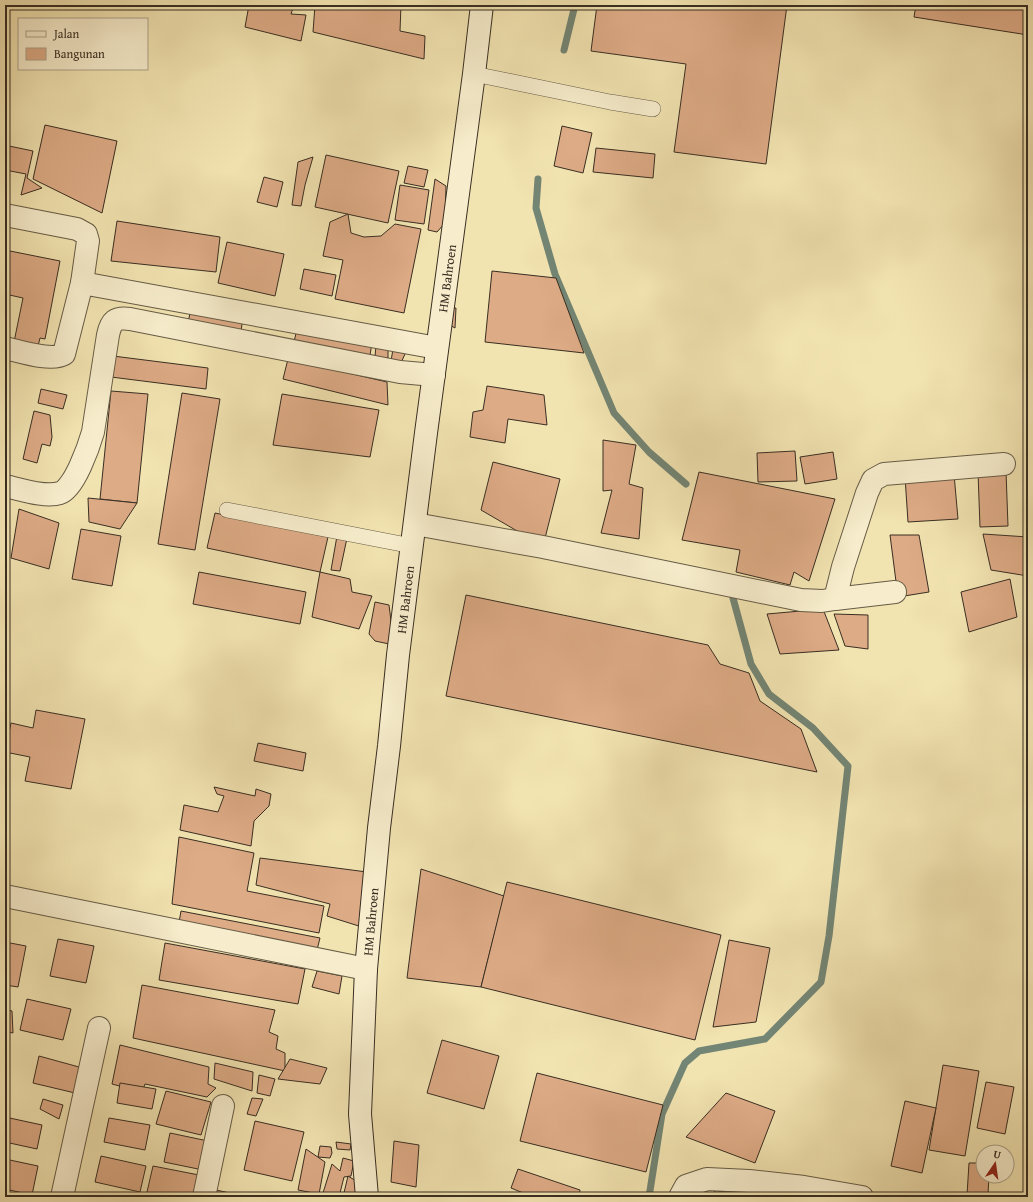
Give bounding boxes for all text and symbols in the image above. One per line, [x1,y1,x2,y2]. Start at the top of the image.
legend [18,18,148,70]
text: Jalan [52,25,79,42]
text: Bangunan [54,45,105,62]
street label: HM Bahroen [433,242,461,313]
street label: HM Bahroen [392,564,419,635]
street label: HM Bahroen [358,886,384,957]
north arrow [975,1144,1015,1184]
text: U [992,1146,1003,1163]

